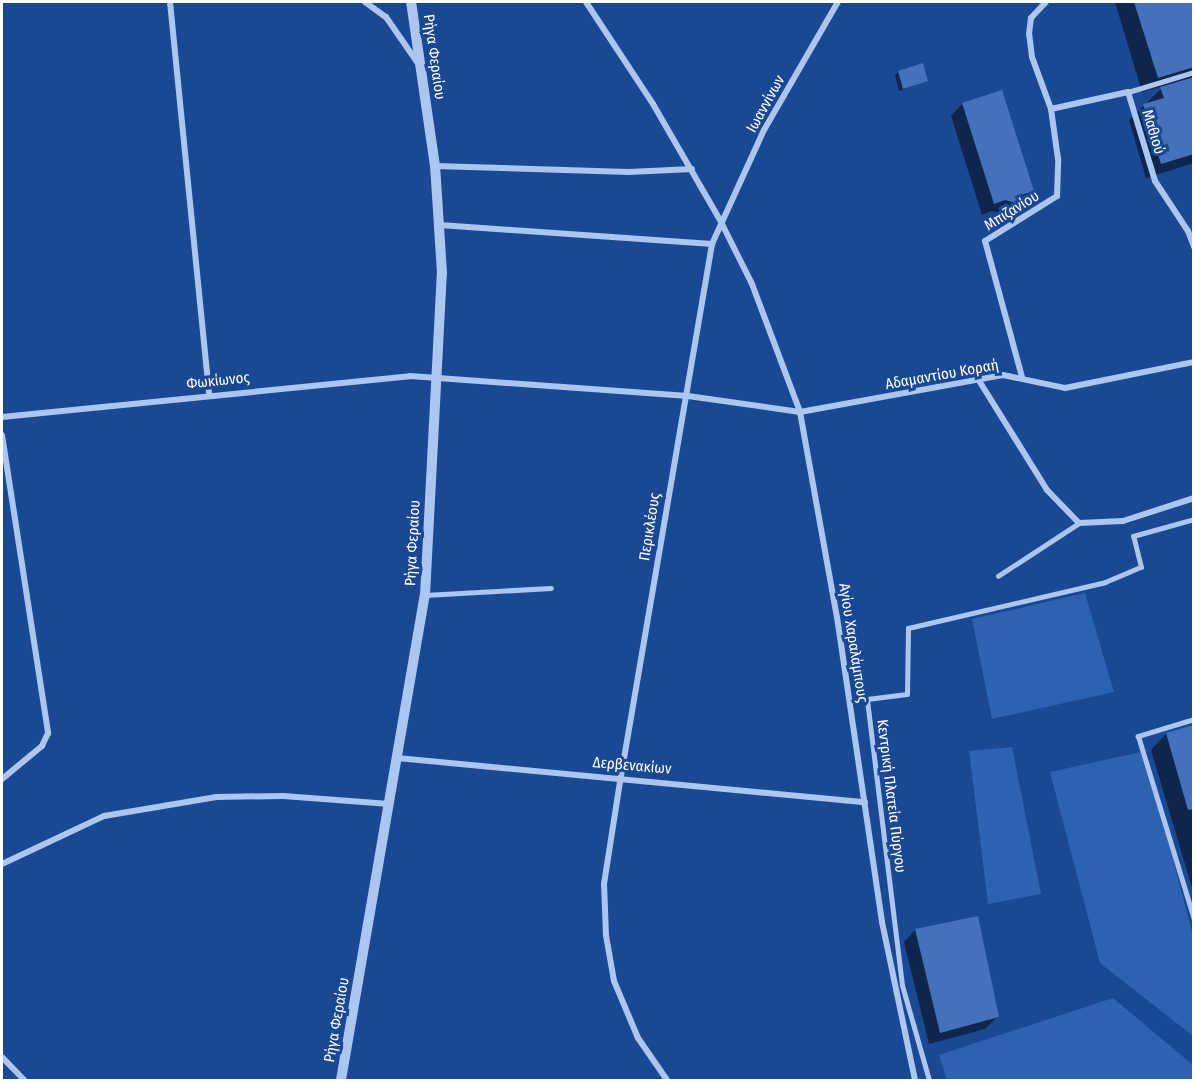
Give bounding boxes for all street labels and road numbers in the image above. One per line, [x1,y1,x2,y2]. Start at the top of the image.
street label: Ρήγα Φεραίου [419,13,449,101]
street label: Ιωαννίνων [743,72,789,136]
street label: Μαθιού [1138,108,1168,156]
street label: Μπιζανίου [981,187,1043,235]
street label: Αδαμαντίου Κοραή [884,356,1000,394]
street label: Φωκίωνος [185,369,251,393]
street label: Περικλέους [636,492,664,562]
street label: Ρήγα Φεραίου [402,500,424,586]
street label: Αγίου Χαραλάμπους [835,582,871,704]
street label: Κεντρική Πλατεία Πύργου [873,718,909,874]
street label: Δερβενακίων [592,754,672,778]
street label: Ρήγα Φεραίου [321,976,353,1064]

